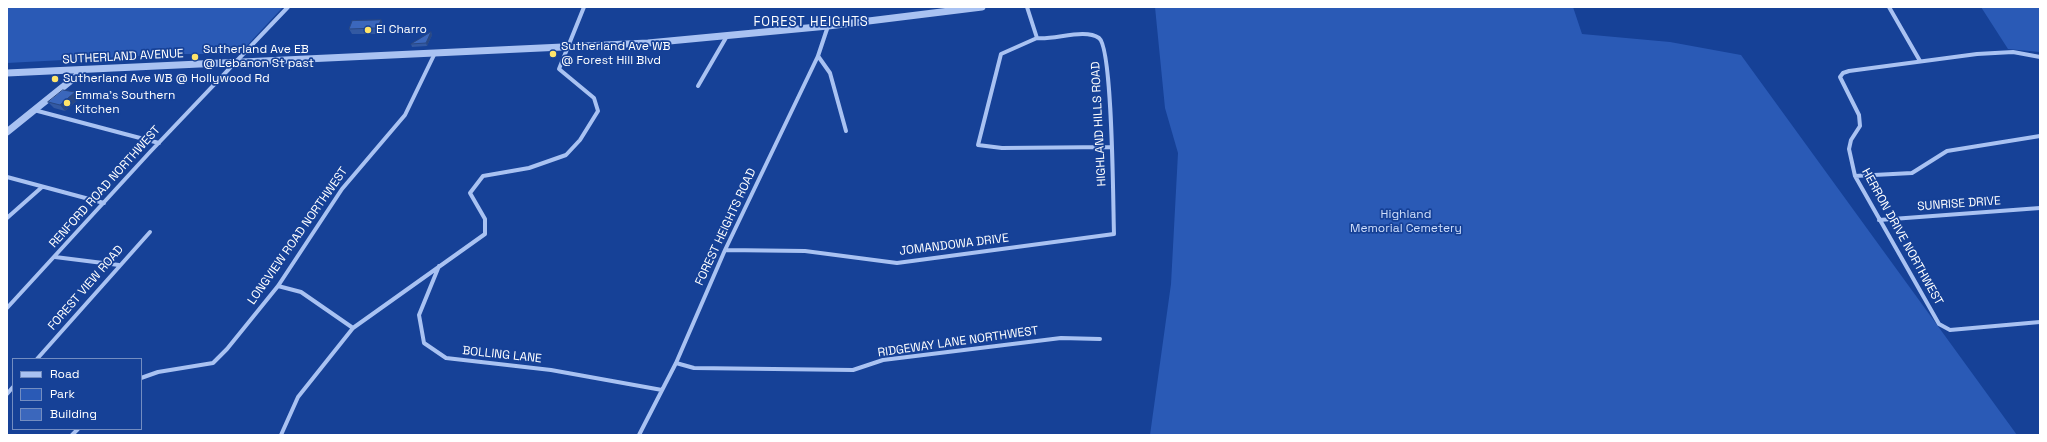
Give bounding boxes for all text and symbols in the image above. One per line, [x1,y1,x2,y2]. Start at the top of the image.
district label: FOREST HEIGHTS [753,14,869,30]
place label: El Charro [376,23,427,37]
marker: El Charro [363,25,373,35]
place label: Sutherland Ave WB @ Forest Hill Blvd [561,40,670,68]
place label: Sutherland Ave EB @ Lebanon St past [203,43,314,71]
street label: SUTHERLAND AVENUE [62,47,184,67]
marker: Sutherland Ave WB @ Forest Hill Blvd [548,49,558,59]
marker: Sutherland Ave EB @ Lebanon St past [190,52,200,62]
street label: HIGHLAND HILLS ROAD [1089,61,1109,187]
place label: Sutherland Ave WB @ Hollywood Rd [63,72,270,86]
marker: Sutherland Ave WB @ Hollywood Rd [50,74,60,84]
place label: Emma's Southern Kitchen [75,89,175,117]
marker: Emma's Southern Kitchen [62,98,72,108]
street label: RENFORD ROAD NORTHWEST [46,123,164,251]
street label: LONGVIEW ROAD NORTHWEST [245,164,351,308]
street label: FOREST HEIGHTS ROAD [693,166,759,288]
street label: HERRON DRIVE NORTHWEST [1858,166,1946,308]
street label: SUNRISE DRIVE [1917,194,2001,214]
park label: Highland Memorial Cemetery [1350,208,1462,236]
street label: JOMANDOWA DRIVE [898,231,1010,259]
street label: FOREST VIEW ROAD [45,243,127,333]
street label: RIDGEWAY LANE NORTHWEST [877,324,1039,360]
street label: BOLLING LANE [462,344,542,366]
legend [12,358,142,430]
text: Road [50,366,79,382]
text: Park [50,386,75,402]
text: Building [50,406,97,422]

